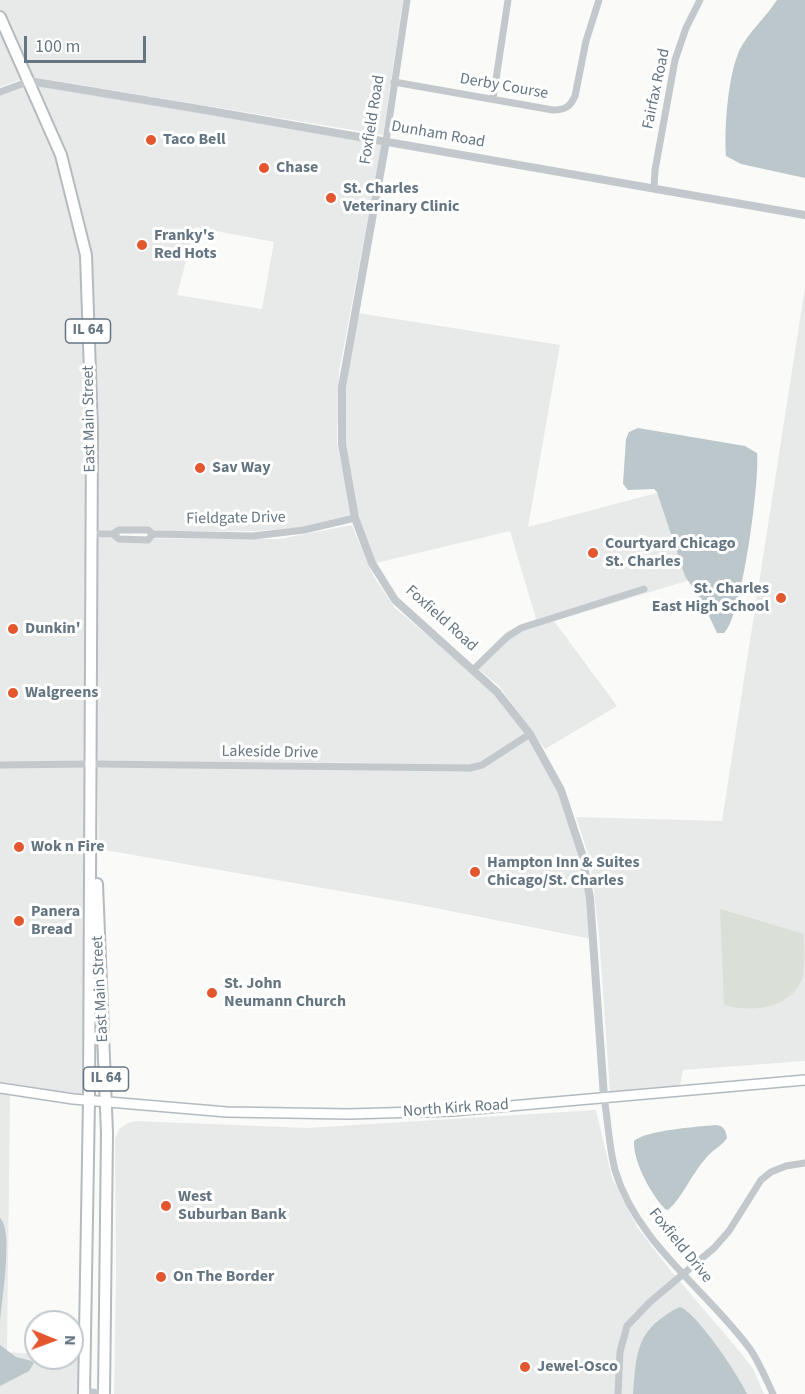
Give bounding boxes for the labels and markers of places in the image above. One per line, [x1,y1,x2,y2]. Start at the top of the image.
place label: Taco Bell [163,130,226,150]
marker: Taco Bell [144,133,158,147]
place label: Chase [276,158,318,178]
marker: Chase [257,161,271,175]
place label: St. Charles Veterinary Clinic [343,179,460,217]
marker: St. Charles Veterinary Clinic [324,191,338,205]
place label: Franky's Red Hots [154,226,217,264]
marker: Franky's Red Hots [135,238,149,252]
place label: Sav Way [212,458,270,478]
marker: Sav Way [193,461,207,475]
place label: Courtyard Chicago St. Charles [605,534,736,572]
marker: Courtyard Chicago St. Charles [586,546,600,560]
place label: St. Charles East High School [652,579,769,617]
marker: St. Charles East High School [774,591,788,605]
place label: Dunkin' [25,619,81,639]
marker: Dunkin' [6,622,20,636]
place label: Walgreens [25,683,98,703]
marker: Walgreens [6,686,20,700]
place label: Wok n Fire [31,837,105,857]
marker: Wok n Fire [12,840,26,854]
place label: Hampton Inn & Suites Chicago/St. Charles [487,853,640,891]
marker: Hampton Inn & Suites Chicago/St. Charles [468,865,482,879]
place label: Panera Bread [31,902,80,940]
marker: Panera Bread [12,914,26,928]
place label: St. John Neumann Church [224,974,346,1012]
marker: St. John Neumann Church [205,986,219,1000]
place label: West Suburban Bank [178,1187,286,1225]
marker: West Suburban Bank [159,1199,173,1213]
place label: On The Border [173,1267,274,1287]
marker: On The Border [154,1270,168,1284]
place label: Jewel-Osco [537,1357,618,1377]
marker: Jewel-Osco [518,1360,532,1374]

